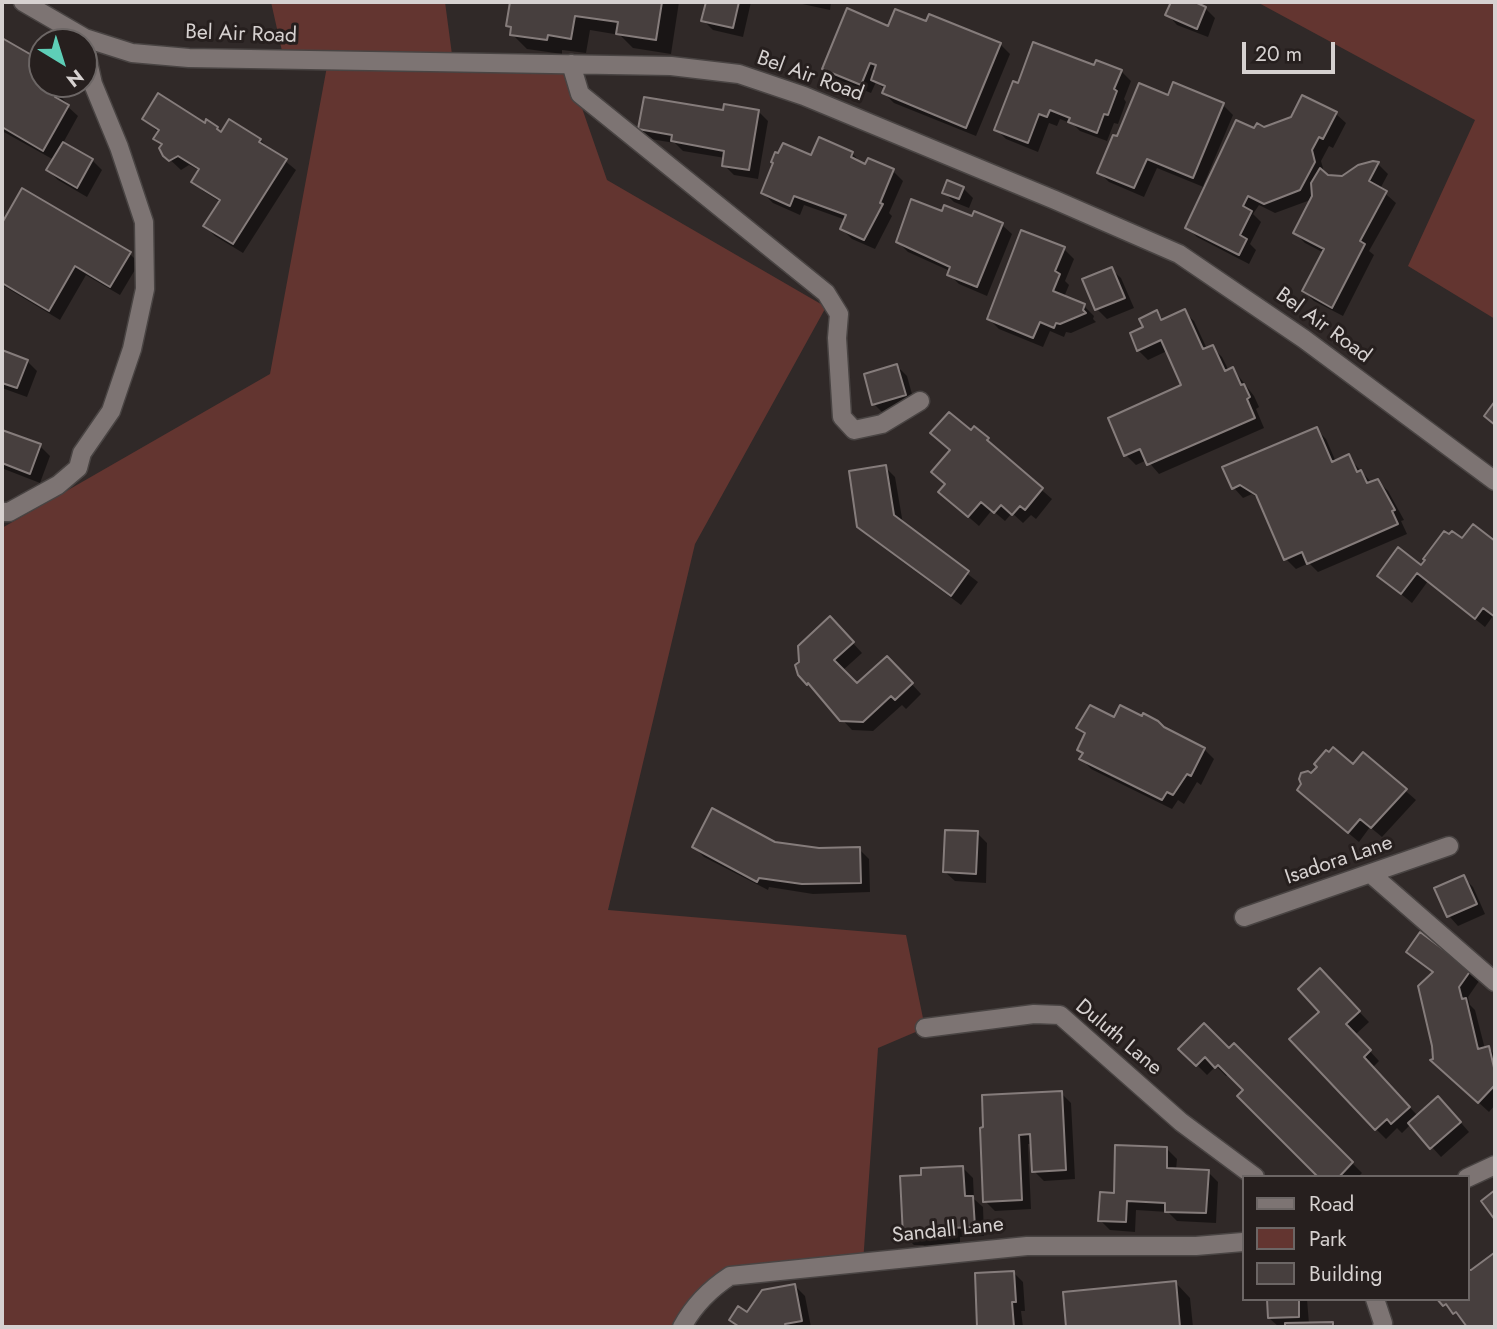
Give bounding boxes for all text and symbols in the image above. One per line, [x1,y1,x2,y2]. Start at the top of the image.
street label: Bel Air Road [185,20,297,50]
north arrow [28,28,98,98]
scale bar [1245,28,1338,72]
text: 20 m [1255,39,1302,69]
street label: Bel Air Road [753,46,867,108]
text: N [61,63,89,94]
street label: Bel Air Road [1270,283,1376,369]
street label: Isadora Lane [1282,831,1396,891]
street label: Duluth Lane [1070,995,1166,1081]
legend [1242,1175,1469,1301]
text: Road [1309,1189,1354,1219]
street label: Sandall Lane [891,1213,1005,1249]
text: Park [1309,1224,1346,1254]
text: Building [1309,1259,1382,1289]

